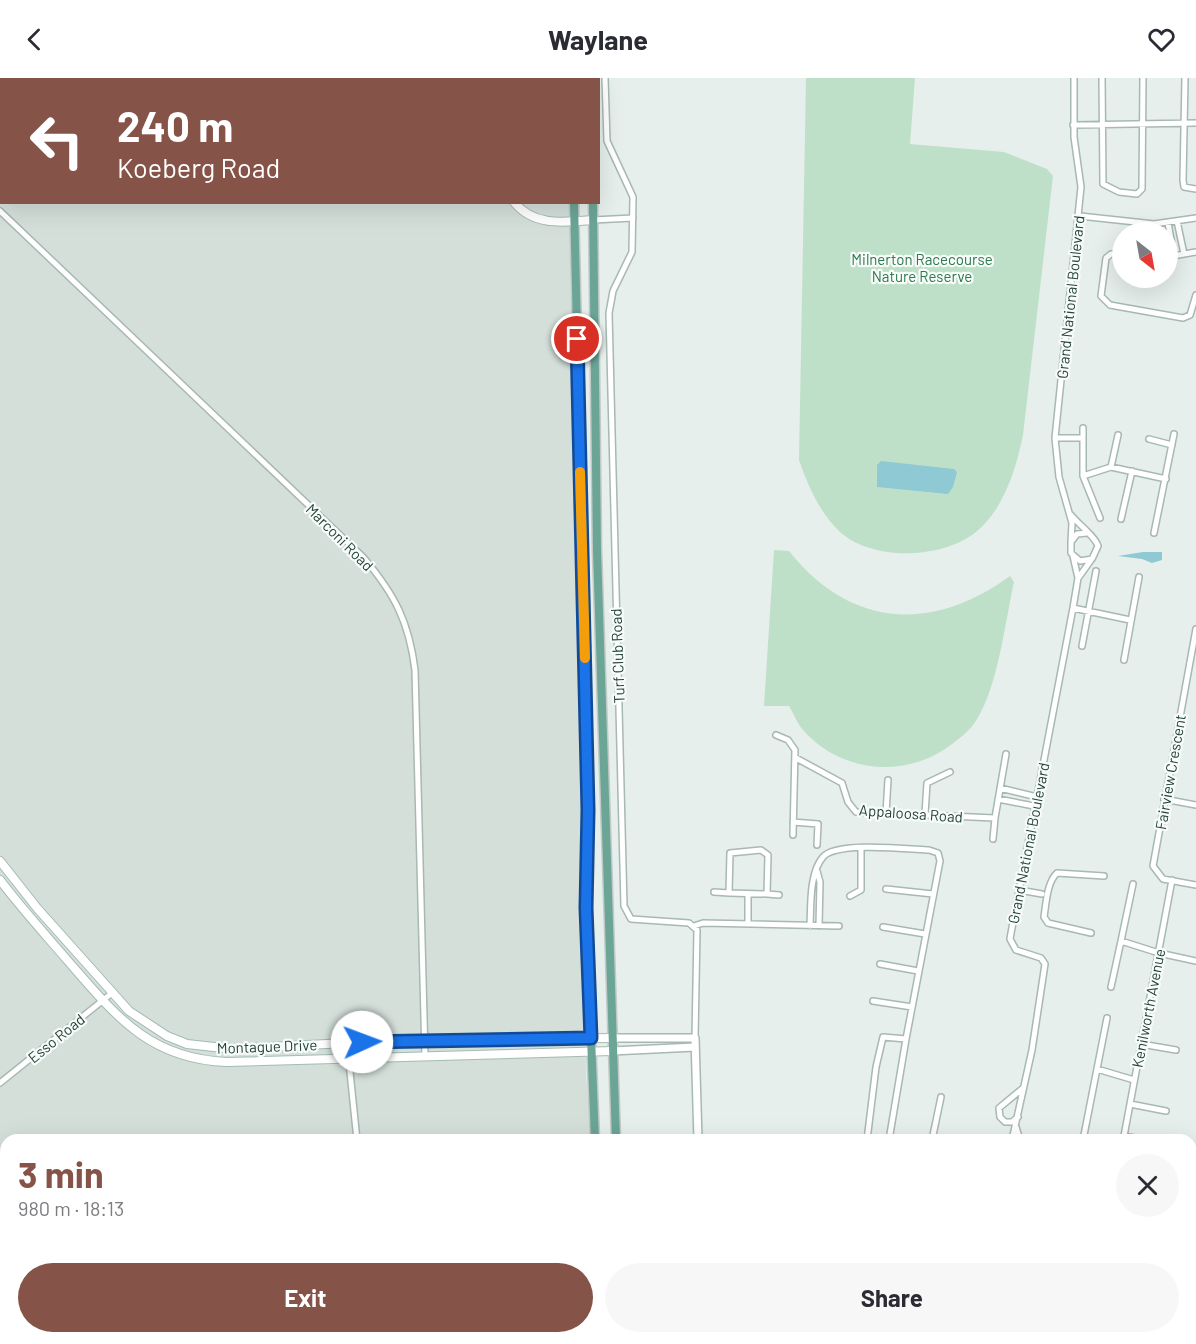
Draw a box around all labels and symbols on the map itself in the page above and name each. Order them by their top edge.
street label: Grand National Boulevard [1052,215,1088,379]
north arrow [1112,222,1178,288]
park label: Milnerton Racecourse Nature Reserve [851,250,993,285]
pin [551,313,602,364]
street label: Marconi Road [303,500,377,574]
street label: Turf Club Road [606,608,628,704]
street label: Fairview Crescent [1151,713,1189,831]
street label: Grand National Boulevard [1004,761,1052,925]
street label: Appaloosa Road [858,800,964,826]
street label: Kenilworth Avenue [1128,947,1168,1069]
street label: Esso Road [24,1010,88,1066]
position arrow [330,1010,394,1074]
street label: Montague Drive [216,1035,318,1057]

